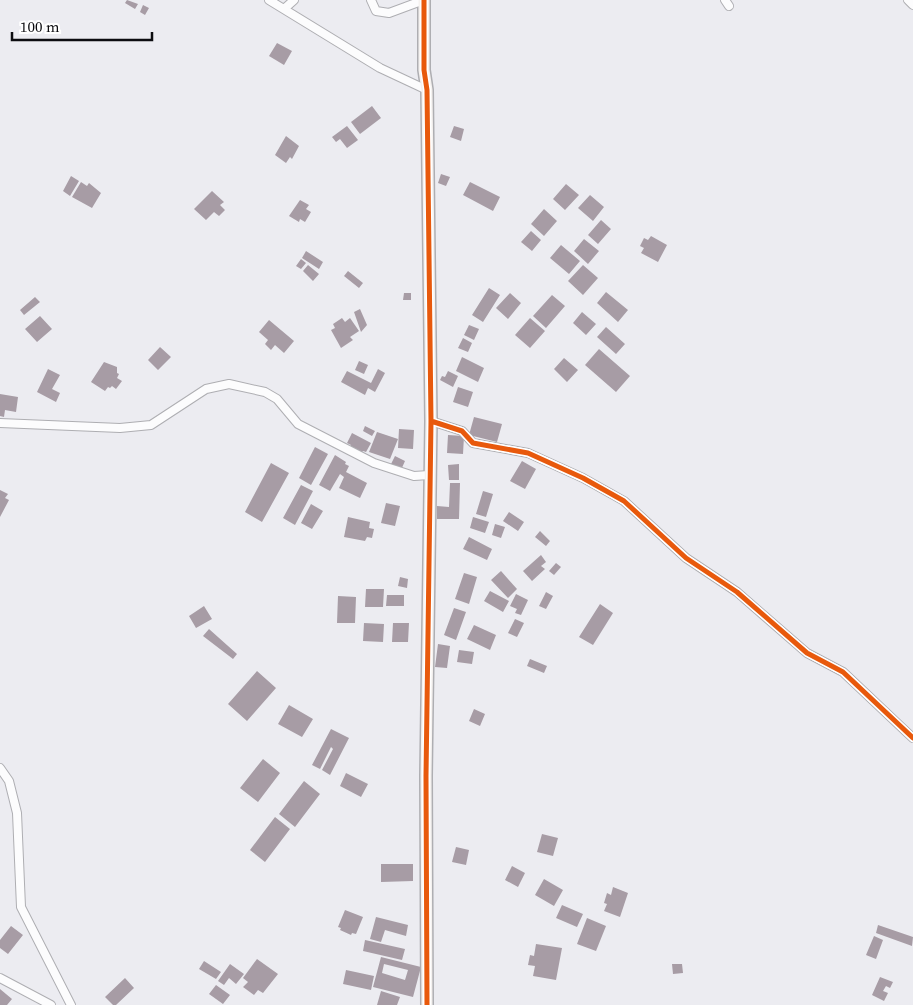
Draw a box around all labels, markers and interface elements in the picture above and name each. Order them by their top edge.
scale bar [12,10,152,42]
text: 100 m [20,16,60,37]

